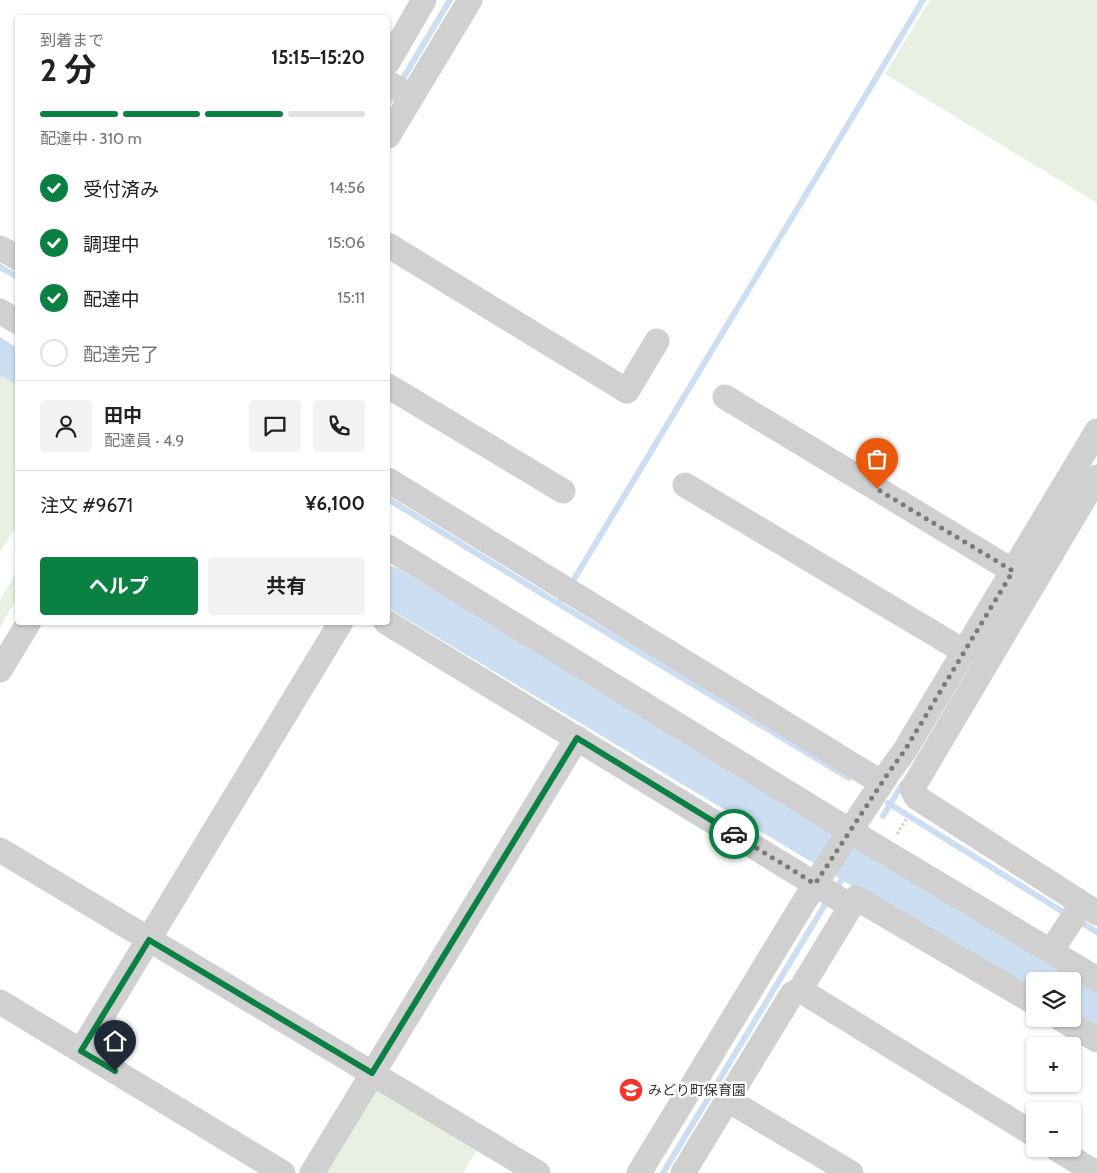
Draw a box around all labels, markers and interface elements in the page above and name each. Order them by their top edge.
text: 到着まで [40,31,104,50]
text: 15:15–15:20 [271,46,365,69]
text: 2 分 [40,50,96,89]
text: 配達中 · 310 m [40,129,142,148]
icon: check [40,174,68,202]
text: 受付済み [83,178,159,201]
text: 14:56 [329,178,365,197]
icon: check [40,229,68,257]
text: 調理中 [83,233,140,256]
text: 15:06 [328,233,365,252]
icon: check [40,284,68,312]
text: 配達中 [83,288,140,311]
text: 15:11 [337,288,365,307]
text: 配達完了 [83,343,159,366]
button: person [40,400,92,452]
button: chat [249,400,301,452]
button: phone [313,400,365,452]
text: 田中 [104,404,142,427]
text: 配達員 · 4.9 [104,431,184,450]
pin [856,438,898,489]
icon: bag [863,445,891,473]
text: ¥6,100 [305,492,365,515]
text: 注文 #9671 [40,494,133,517]
button: ヘルプ [40,557,198,615]
button: 共有 [208,557,365,615]
courier [709,809,759,859]
icon: car [720,820,748,848]
map controls [1026,972,1081,1157]
button: layers [1026,972,1081,1027]
pin [94,1020,136,1071]
icon: home [101,1027,129,1055]
button: + [1026,1037,1081,1092]
school or university icon: みどり町保育園 [618,1077,644,1103]
place label: みどり町保育園 [648,1081,746,1099]
button: − [1026,1102,1081,1157]

